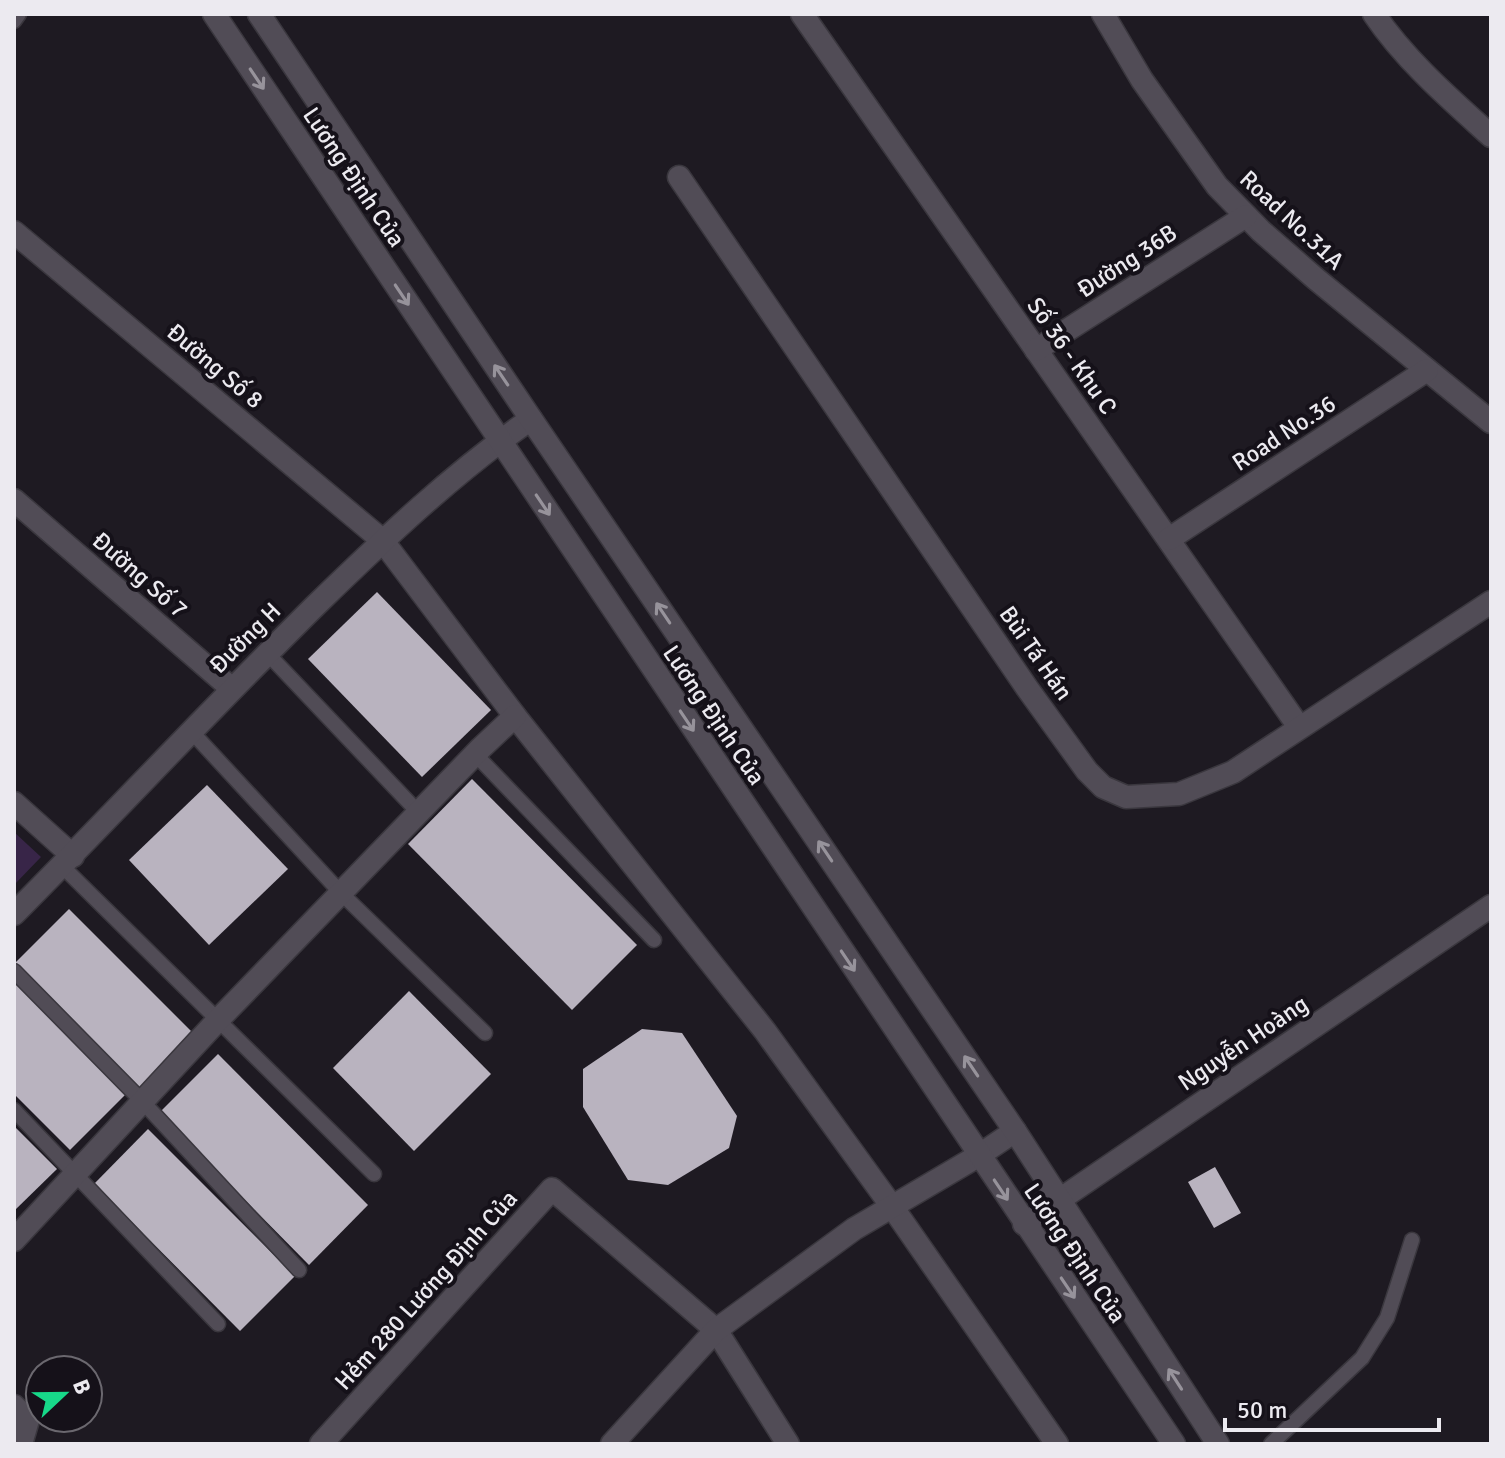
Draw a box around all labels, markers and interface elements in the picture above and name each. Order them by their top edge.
one-way arrow [249,67,266,89]
street label: Lương Định Của [296,101,412,253]
street label: Road No.31A [1233,164,1351,276]
street label: Đường 36B [1071,218,1183,304]
one-way arrow [394,283,410,306]
street label: Số 36 - Khu C [1021,292,1123,420]
street label: Đường Số 8 [161,317,269,415]
one-way arrow [493,364,509,387]
street label: Road No.36 [1227,388,1341,478]
one-way arrow [534,494,551,516]
street label: Đường Số 7 [86,525,194,625]
street label: Đường H [203,596,287,680]
street label: Bùi Tá Hán [993,600,1079,706]
one-way arrow [655,603,671,625]
street label: Lương Định Của [656,639,772,791]
one-way arrow [679,710,695,732]
one-way arrow [817,841,833,863]
one-way arrow [839,949,856,971]
street label: Nguyễn Hoàng [1172,989,1314,1097]
one-way arrow [963,1056,979,1078]
street label: Lương Định Của [1017,1177,1133,1329]
one-way arrow [993,1178,1009,1201]
street label: Hẻm 280 Lương Định Của [328,1184,524,1396]
one-way arrow [1060,1277,1076,1299]
north arrow [24,1354,104,1434]
one-way arrow [1167,1368,1184,1390]
text: B [67,1375,97,1398]
scale bar [1225,1382,1439,1432]
text: 50 m [1237,1395,1287,1425]

